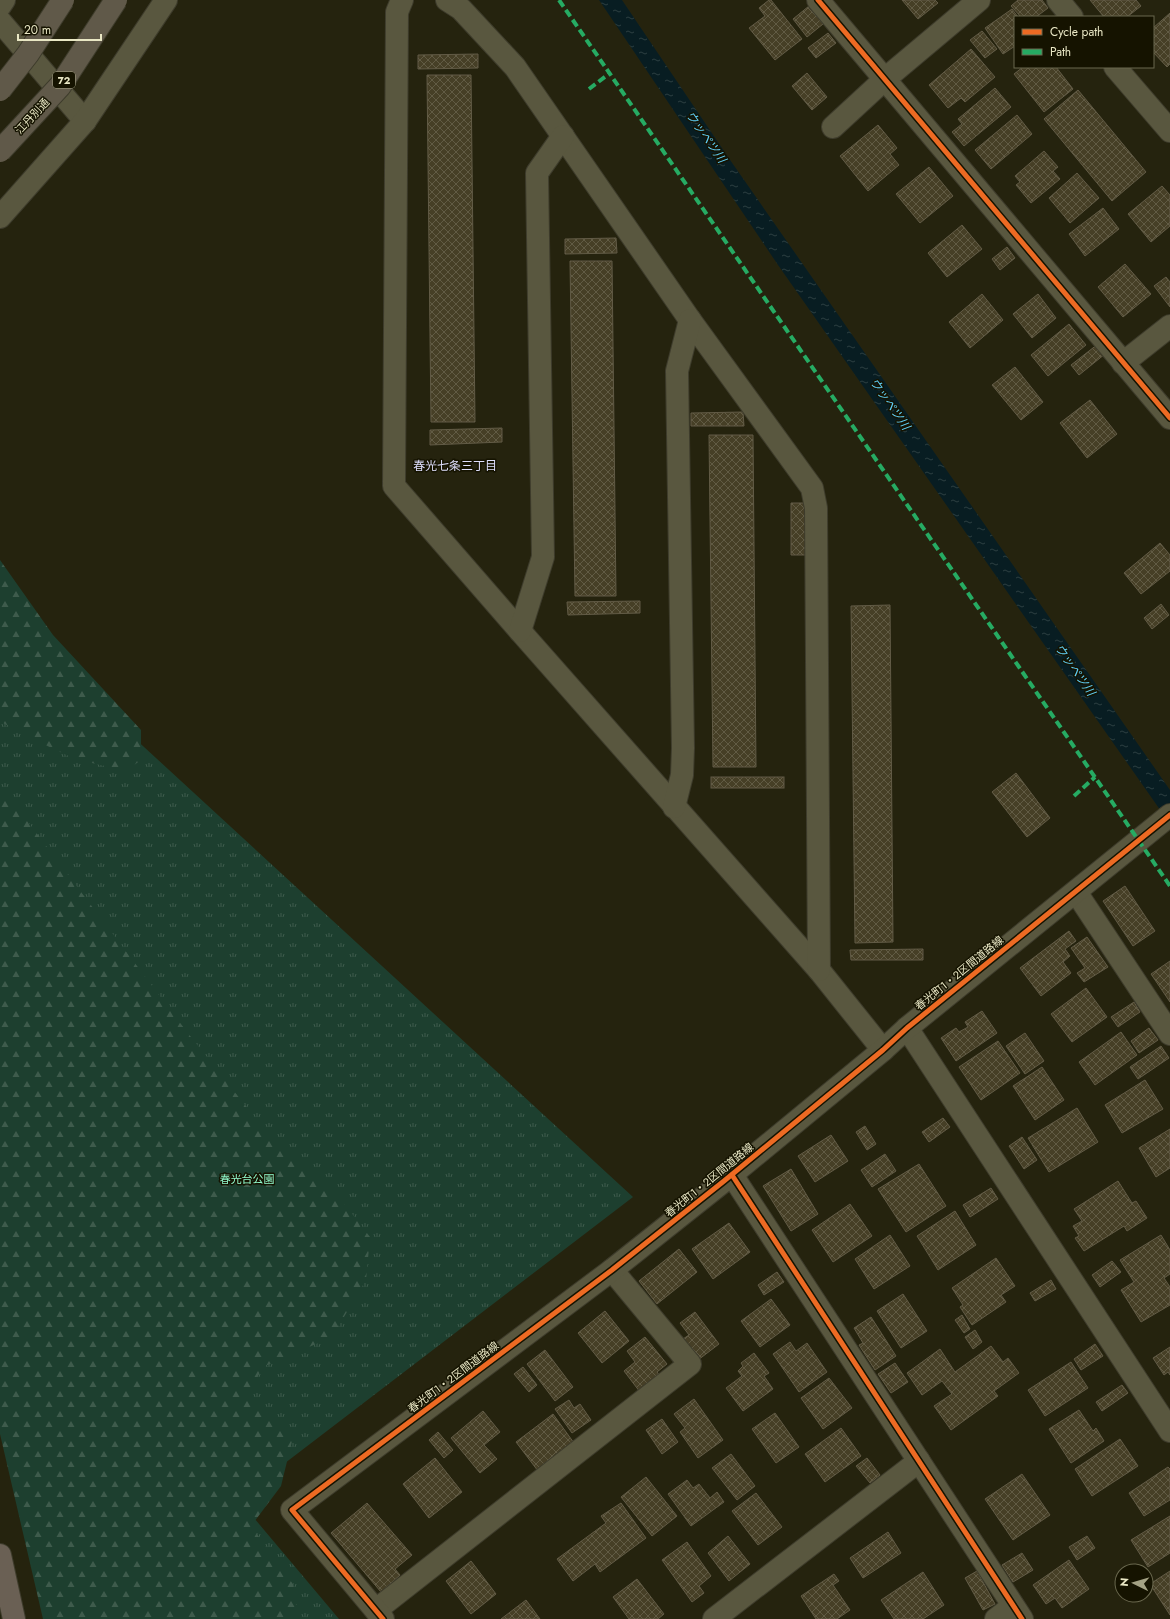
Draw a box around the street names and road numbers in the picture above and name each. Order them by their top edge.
road number: 72 [53,72,75,88]
street label: 江丹別通 [11,94,53,138]
street label: 春光町1・2区間道路線 [911,932,1007,1014]
street label: 春光町1・2区間道路線 [661,1139,757,1221]
street label: 春光町1・2区間道路線 [404,1337,502,1417]

